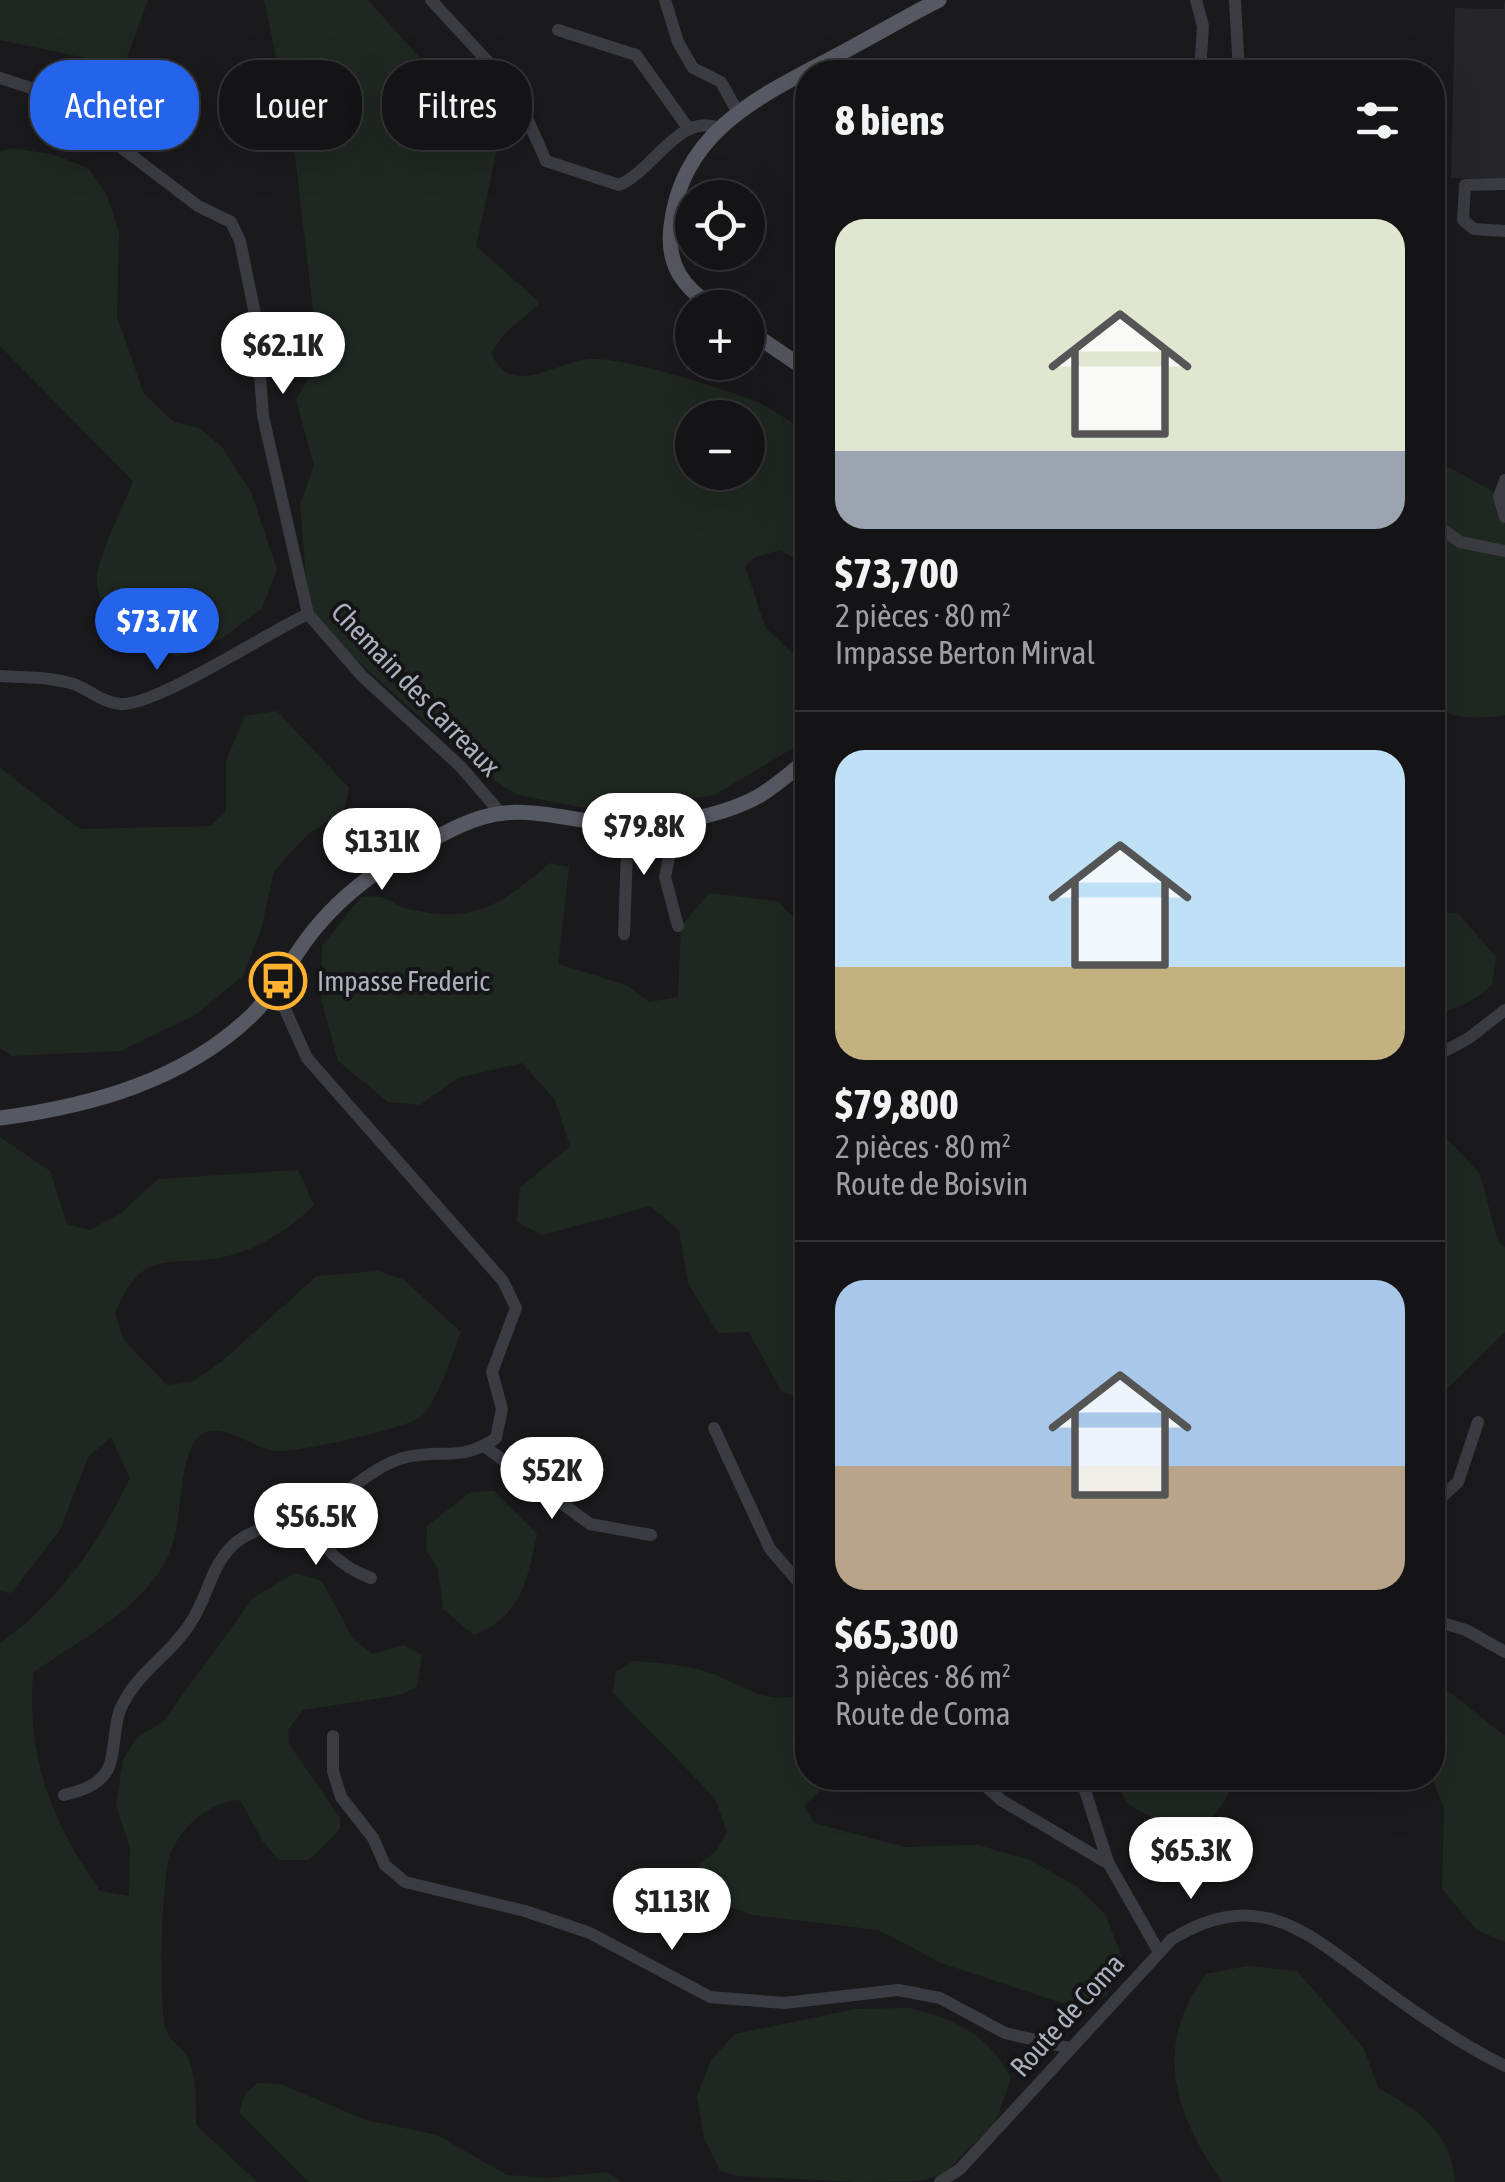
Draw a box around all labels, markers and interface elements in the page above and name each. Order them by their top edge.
chip: Acheter [30,60,199,150]
chip: Louer [219,60,362,150]
chip: Filtres [382,60,532,150]
icon: filters [1350,93,1405,148]
text: 8 biens [835,96,944,144]
map controls [675,180,765,490]
button: locate [675,180,765,270]
icon: home [1030,284,1210,464]
button: + [675,290,765,380]
pin: $62.1K [202,312,364,397]
text: $62.1K [243,326,323,363]
button: − [675,400,765,490]
text: $73,700 [835,549,959,597]
pin: $73.7K [76,588,238,673]
street label: Chemain des Carreaux [325,596,507,782]
text: 2 pièces · 80 m² [835,597,1011,634]
text: $73.7K [117,602,197,639]
text: Impasse Berton Mirval [835,634,1095,671]
pin: $79.8K [563,793,725,878]
text: $79.8K [604,807,684,844]
pin: $131K [312,808,452,893]
icon: home [1030,815,1210,995]
text: $131K [345,822,419,859]
bus stop icon: Impasse Frederic [248,951,308,1011]
place label: Impasse Frederic [317,965,490,997]
text: $79,800 [835,1080,959,1128]
text: 2 pièces · 80 m² [835,1128,1011,1165]
text: Route de Boisvin [835,1165,1028,1202]
icon: home [1030,1345,1210,1525]
pin: $52K [493,1437,611,1522]
text: $52K [522,1451,582,1488]
pin: $56.5K [235,1483,397,1568]
text: $56.5K [276,1497,356,1534]
text: $65,300 [835,1610,959,1658]
text: 3 pièces · 86 m² [835,1658,1011,1695]
text: Route de Coma [835,1695,1011,1732]
pin: $65.3K [1110,1817,1272,1902]
text: $65.3K [1151,1831,1231,1868]
pin: $113K [602,1868,742,1953]
text: $113K [635,1882,709,1919]
street label: Route de Coma [1004,1947,1130,2083]

